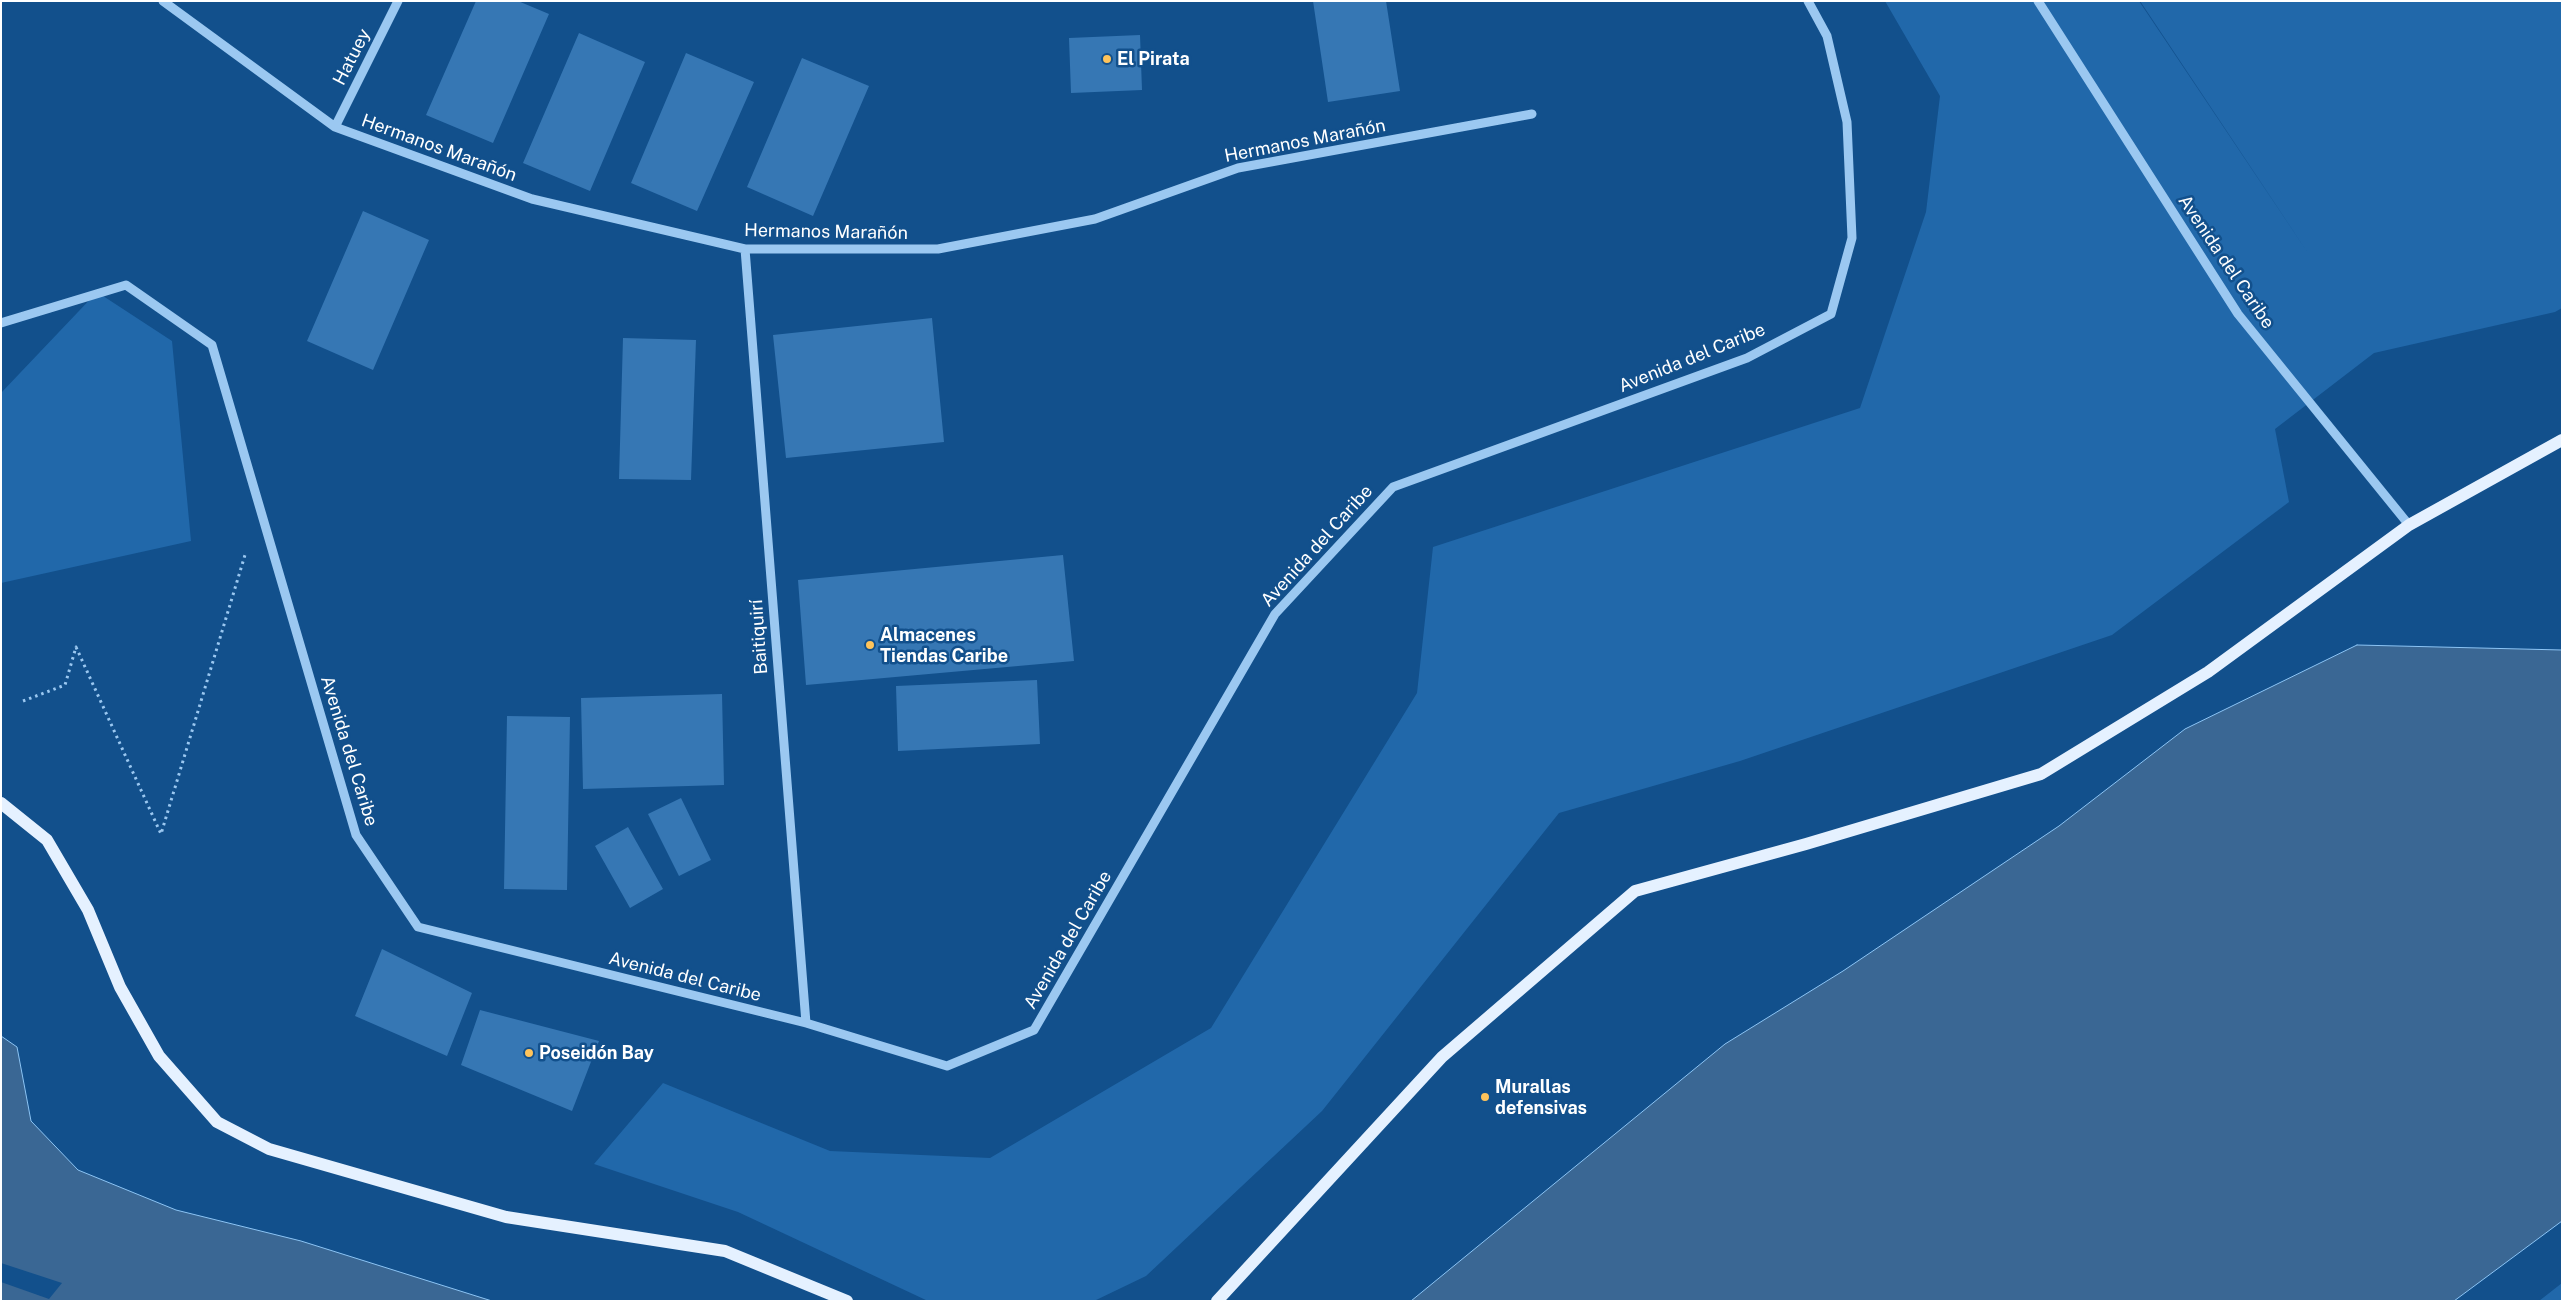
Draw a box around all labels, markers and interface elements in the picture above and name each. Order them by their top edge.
street label: Hatuey [329,25,375,89]
place label: El Pirata [1117,48,1190,70]
marker: El Pirata [1101,53,1113,65]
street label: Hermanos Marañón [358,110,520,186]
street label: Hermanos Marañón [1223,115,1387,167]
street label: Avenida del Caribe [2173,191,2279,333]
street label: Hermanos Marañón [744,220,908,244]
street label: Avenida del Caribe [1616,319,1768,397]
street label: Avenida del Caribe [1257,481,1377,611]
street label: Baitiquirí [746,599,772,675]
place label: Almacenes Tiendas Caribe [880,624,1008,666]
marker: Almacenes Tiendas Caribe [864,639,876,651]
street label: Avenida del Caribe [316,673,382,829]
street label: Avenida del Caribe [1020,867,1116,1013]
street label: Avenida del Caribe [607,948,763,1006]
place label: Poseidón Bay [539,1042,654,1064]
marker: Poseidón Bay [523,1047,535,1059]
place label: Murallas defensivas [1495,1076,1587,1118]
marker: Murallas defensivas [1479,1091,1491,1103]

